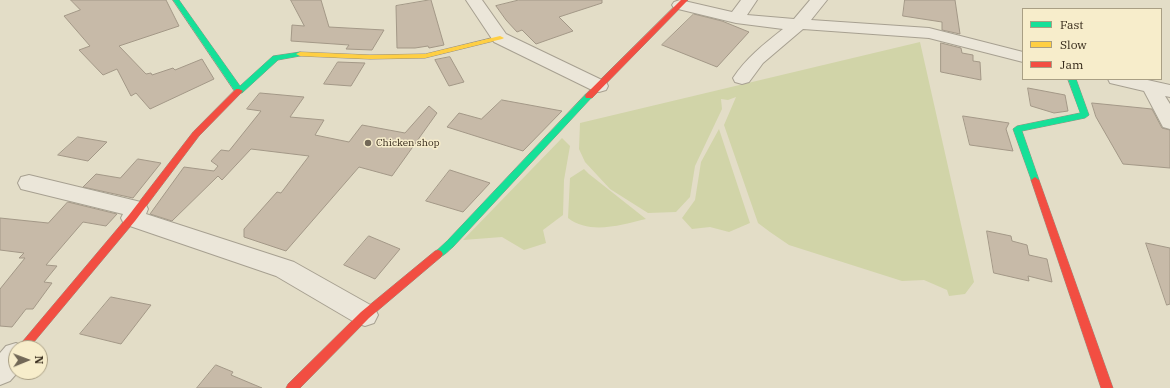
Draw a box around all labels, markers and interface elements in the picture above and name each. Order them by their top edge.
legend [1022,8,1162,80]
text: Fast [1060,17,1084,32]
text: Slow [1060,37,1087,52]
text: Jam [1060,57,1083,72]
place label: Chicken shop [376,137,440,149]
marker: Chicken shop [363,138,373,148]
north arrow [8,340,48,380]
text: N [32,355,46,364]

